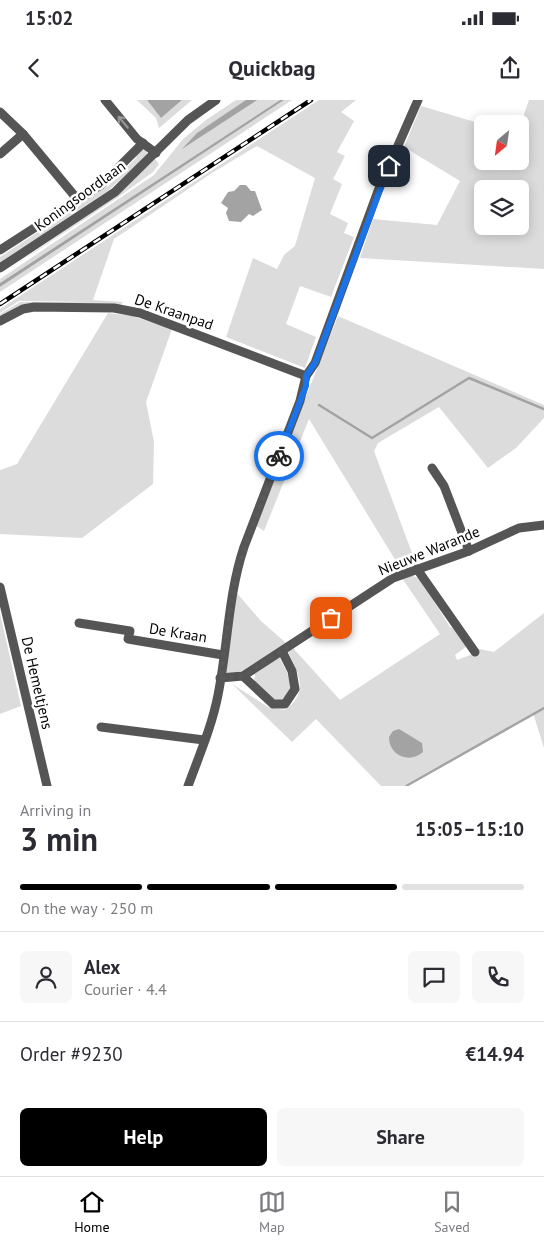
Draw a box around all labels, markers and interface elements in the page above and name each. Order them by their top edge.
text: 15:02 [25,6,73,30]
icon: back [20,54,48,82]
text: Quickbag [228,54,316,82]
icon: share [496,54,524,82]
north arrow [474,115,529,170]
map controls [474,115,529,235]
one-way arrow [118,116,129,129]
pin [368,145,410,187]
icon: home [375,152,403,180]
street label: Koningsoordlaan [30,156,129,235]
button: layers [474,180,529,235]
street label: De Kraanpad [132,289,216,334]
courier [254,431,304,481]
icon: bike [265,442,293,470]
street label: Nieuwe Warande [375,522,482,580]
pin [310,597,352,639]
icon: bag [317,604,345,632]
street label: De Kraan [148,619,208,646]
street label: De Hemeltjens [18,635,57,731]
text: Arriving in [20,800,91,820]
text: 15:05–15:10 [415,817,524,841]
text: 3 min [20,818,98,860]
text: On the way · 250 m [20,898,153,918]
button: person [20,951,72,1003]
button: chat [408,951,460,1003]
button: phone [472,951,524,1003]
text: Alex [84,955,120,979]
text: Courier · 4.4 [84,979,167,999]
text: Order #9230 [20,1042,123,1066]
text: €14.94 [465,1042,524,1066]
button: Help [20,1108,267,1166]
button: Share [277,1108,524,1166]
tab: Home [74,1188,110,1236]
tab: Map [258,1188,286,1236]
tab: Saved [434,1188,470,1236]

